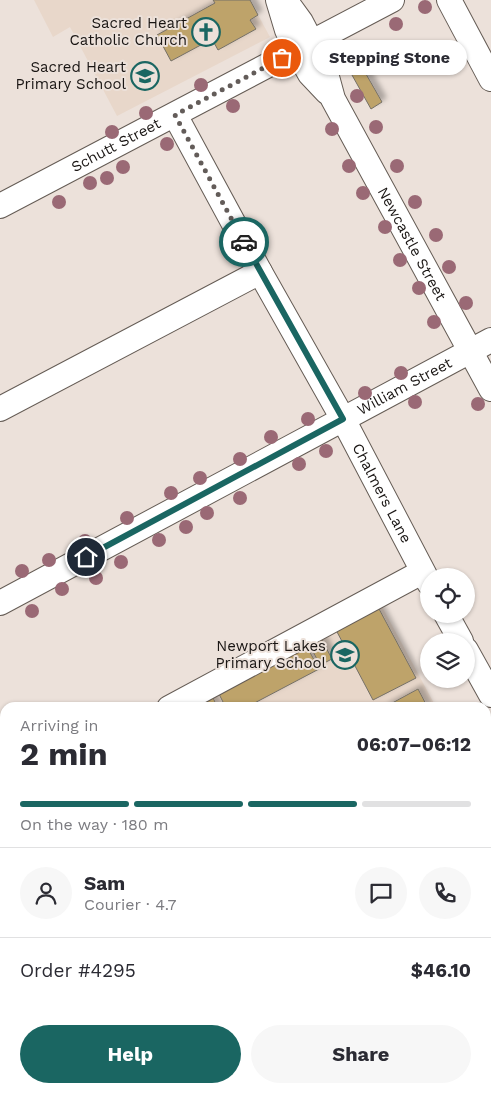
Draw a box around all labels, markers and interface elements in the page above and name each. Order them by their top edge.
place label: Sacred Heart Catholic Church [69,14,188,49]
church icon: Sacred Heart Catholic Church [191,17,221,47]
pin [261,37,303,79]
callout: Stepping Stone [312,40,467,76]
icon: bag [268,44,296,72]
text: Stepping Stone [329,48,450,67]
place label: Sacred Heart Primary School [15,58,127,93]
school or university icon: Sacred Heart Primary School [130,61,160,91]
street label: Schutt Street [68,114,164,176]
street label: Newcastle Street [374,184,450,304]
courier [219,217,269,267]
icon: car [230,228,258,256]
street label: William Street [354,353,456,419]
street label: Chalmers Lane [348,440,415,546]
pin [65,536,107,578]
icon: home [72,543,100,571]
map controls [420,568,475,688]
button: locate [420,568,475,623]
button: layers [420,633,475,688]
place label: Newport Lakes Primary School [215,637,326,672]
school or university icon: Newport Lakes Primary School [330,640,360,670]
text: Arriving in [20,716,98,735]
text: 06:07–06:12 [357,733,471,756]
text: 2 min [20,735,108,773]
text: On the way · 180 m [20,815,168,834]
button: person [20,867,72,919]
button: chat [355,867,407,919]
button: phone [419,867,471,919]
text: Sam [84,872,125,895]
text: Courier · 4.7 [84,895,177,914]
text: Order #4295 [20,959,136,982]
text: $46.10 [411,959,471,982]
button: Help [20,1025,241,1083]
button: Share [251,1025,471,1083]

